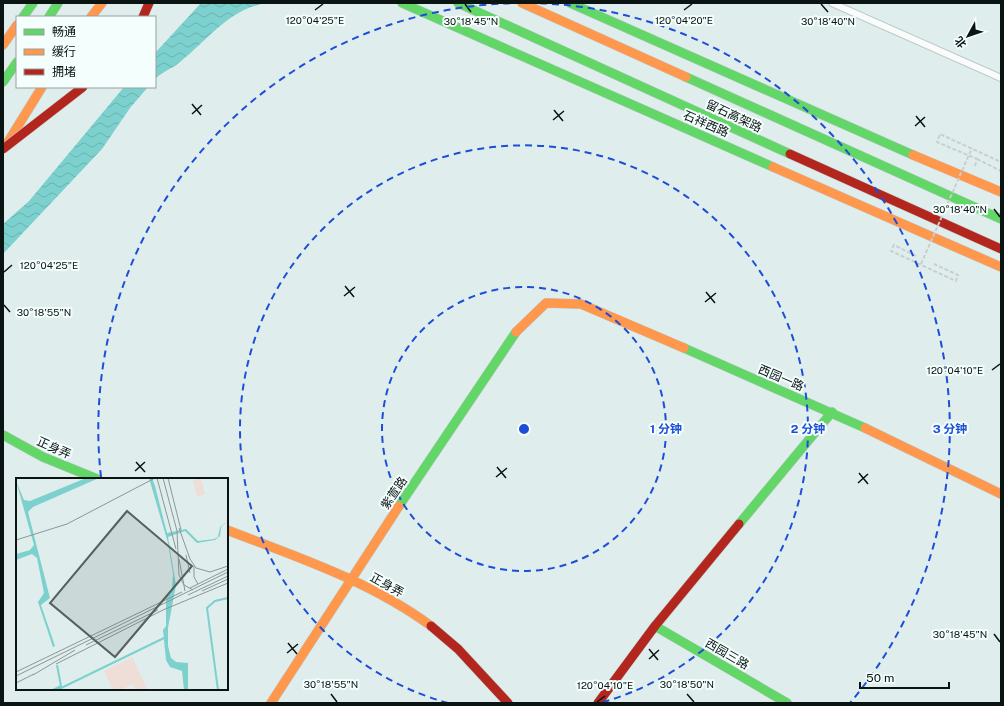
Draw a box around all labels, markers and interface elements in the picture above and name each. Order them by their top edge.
text: 120°04'25"E [286,14,344,26]
text: 120°04'20"E [655,14,713,26]
text: 30°18'45"N [444,15,498,27]
text: 30°18'40"N [801,15,855,27]
legend [16,16,156,88]
north arrow [948,16,988,56]
text: 畅通 [52,25,76,39]
text: 北 [952,34,968,50]
text: 缓行 [52,45,76,59]
text: 拥堵 [52,65,76,79]
street label: 留石高架路 [704,97,764,135]
street label: 石祥西路 [681,108,731,140]
text: 30°18'40"N [933,203,987,215]
text: 120°04'25"E [20,259,78,271]
text: 30°18'55"N [17,306,71,318]
street label: 西园一路 [756,362,806,394]
text: 120°04'10"E [927,364,983,376]
centre of rings [517,422,531,436]
text: 1 分钟 [650,422,682,436]
text: 2 分钟 [791,422,825,436]
text: 3 分钟 [933,422,967,436]
street label: 正身弄 [35,434,73,462]
street label: 紫萱路 [378,474,410,512]
inset map [16,478,228,690]
street label: 正身弄 [368,570,406,600]
text: 30°18'45"N [933,628,987,640]
street label: 西园三路 [703,636,751,672]
scale bar [860,664,949,690]
text: 50 m [866,671,894,685]
text: 30°18'55"N [304,678,358,690]
text: 30°18'50"N [660,678,714,690]
text: 120°04'10"E [577,679,633,691]

